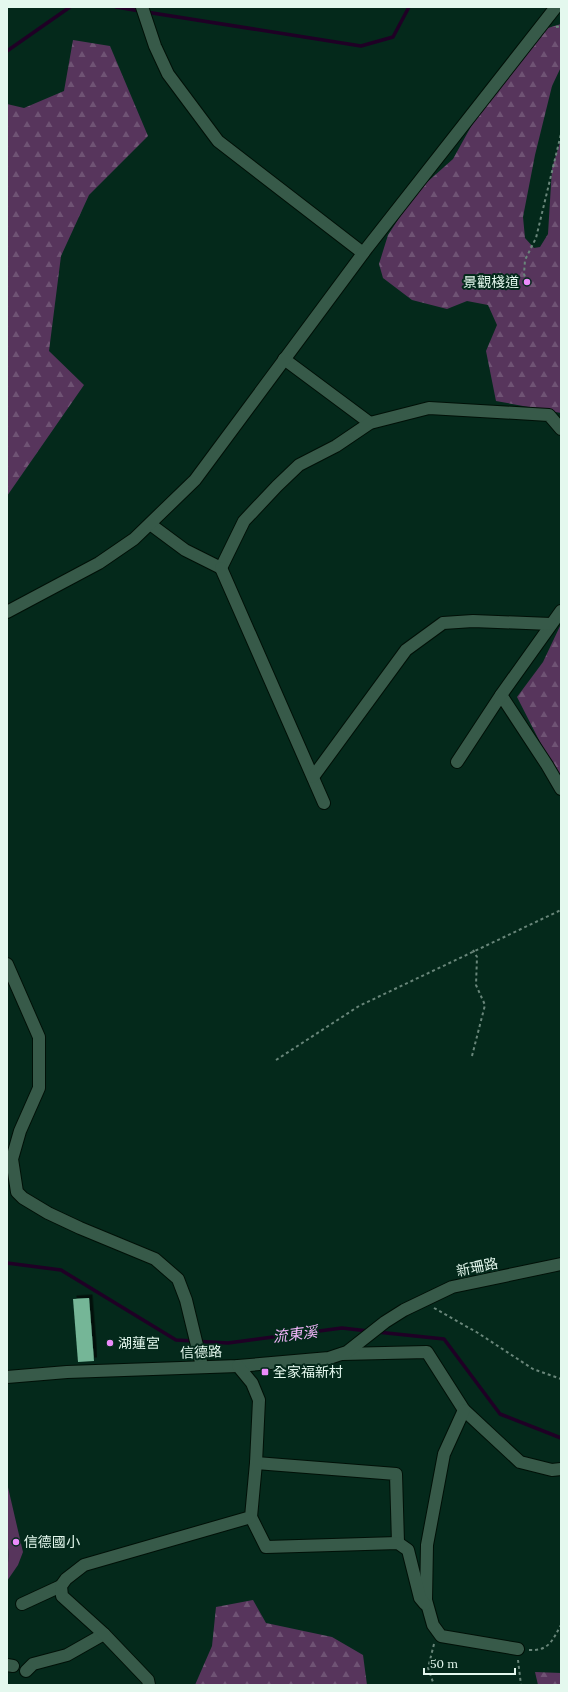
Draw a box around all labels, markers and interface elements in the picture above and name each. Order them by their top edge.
place label: 景觀棧道 [463,273,519,291]
marker: 景觀棧道 [522,277,532,287]
street label: 新珊路 [455,1254,499,1280]
water label: 流東溪 [272,1322,320,1346]
place label: 湖蓮宮 [118,1334,160,1352]
marker: 湖蓮宮 [105,1338,115,1348]
street label: 信德路 [180,1342,222,1362]
place label: 全家福新村 [273,1363,343,1381]
marker: 全家福新村 [260,1367,270,1377]
place label: 信德國小 [24,1533,80,1551]
marker: 信德國小 [11,1537,21,1547]
scale bar [424,1650,515,1676]
text: 50 m [430,1656,458,1671]

